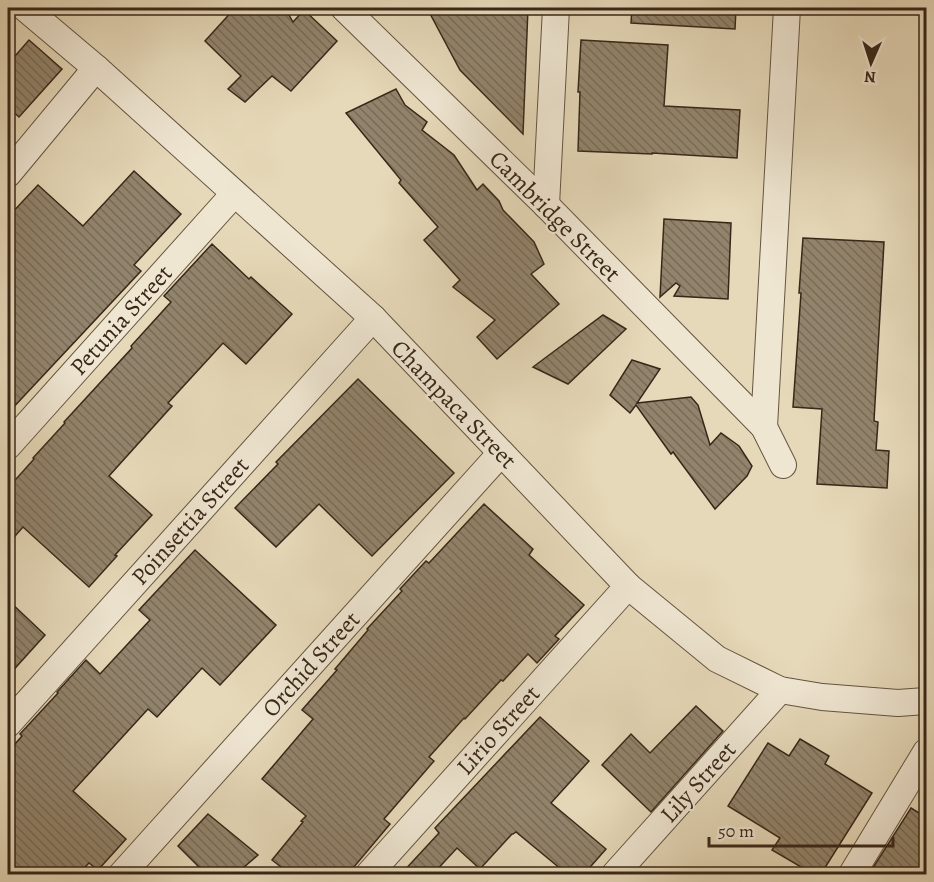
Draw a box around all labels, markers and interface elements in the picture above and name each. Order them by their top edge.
north arrow [841,33,901,93]
text: N [864,66,877,88]
street label: Cambridge Street [482,143,628,289]
street label: Petunia Street [63,258,179,382]
street label: Champaca Street [384,333,524,475]
street label: Poinsettia Street [124,450,256,592]
street label: Orchid Street [255,604,367,724]
street label: Lirio Street [449,678,547,782]
street label: Lily Street [653,734,743,830]
scale bar [709,810,894,848]
text: 50 m [718,819,754,843]

